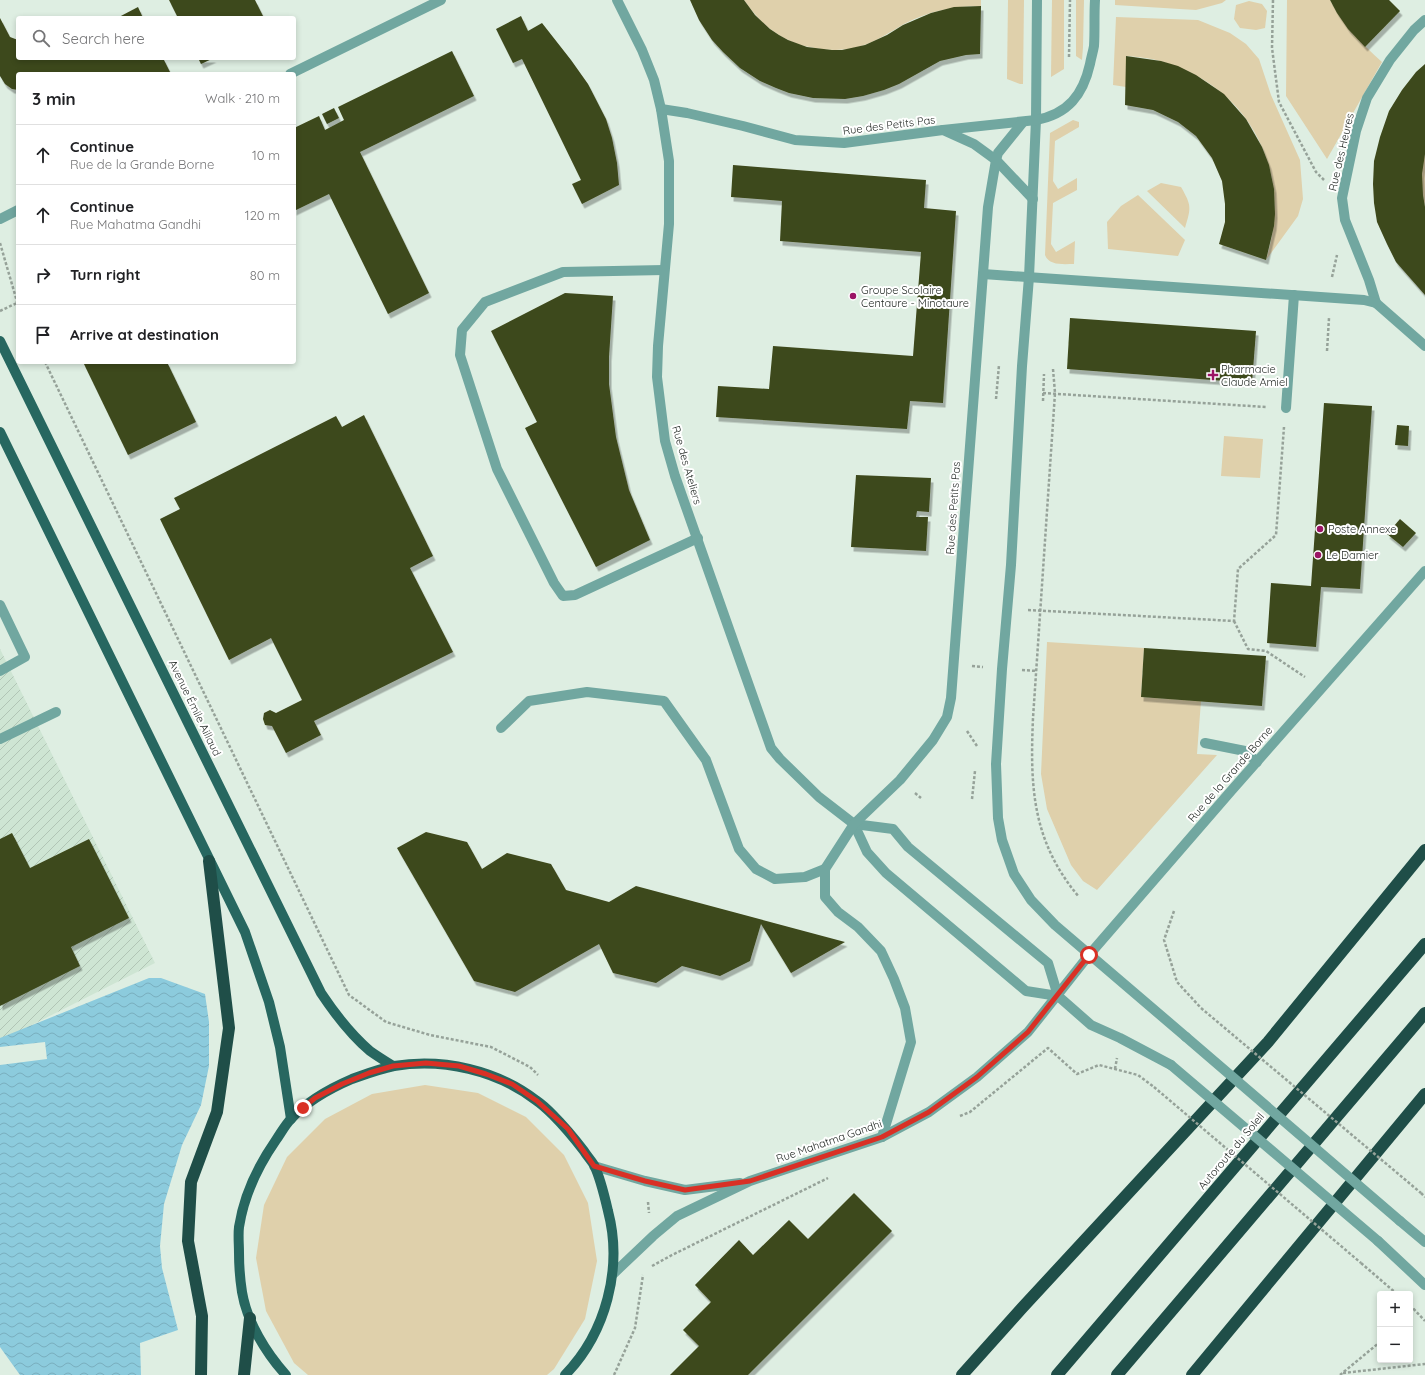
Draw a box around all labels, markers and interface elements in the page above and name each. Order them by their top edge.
search box [16,16,296,60]
icon: search [30,27,52,49]
text: Search here [62,29,145,48]
text: 3 min [32,88,76,109]
text: Walk · 210 m [205,90,280,106]
street label: Rue des Petits Pas [842,112,936,138]
street label: Rue des Heures [1325,112,1357,192]
text: Continue [70,137,134,156]
icon: ahead [32,144,54,166]
text: 10 m [252,147,280,163]
text: Rue de la Grande Borne [70,156,214,172]
text: Continue [70,197,134,216]
icon: ahead [32,204,54,226]
text: 120 m [245,207,280,223]
text: Rue Mahatma Gandhi [70,216,201,232]
icon: right [32,264,54,286]
text: Turn right [70,265,141,284]
text: 80 m [250,267,280,283]
place label: Groupe Scolaire Centaure - Minotaure [861,283,969,310]
marker: Groupe Scolaire Centaure - Minotaure [848,291,858,301]
icon: arrive [32,324,54,346]
text: Arrive at destination [70,325,219,344]
place label: Pharmacie Claude Amiel [1221,362,1288,389]
marker: Pharmacie Claude Amiel [1208,370,1218,380]
street label: Rue des Ateliers [669,424,705,506]
street label: Rue des Petits Pas [943,461,963,555]
place label: Poste Annexe [1328,522,1397,536]
marker: Poste Annexe [1315,524,1325,534]
place label: Le Damier [1326,548,1379,562]
marker: Le Damier [1313,550,1323,560]
street label: Avenue Émile Aillaud [166,658,224,758]
street label: Rue de la Grande Borne [1185,723,1275,825]
route start [1080,946,1098,964]
route end [294,1099,312,1117]
street label: Autoroute du Soleil [1195,1110,1267,1192]
street label: Rue Mahatma Gandhi [774,1116,884,1166]
map controls [1377,1291,1413,1363]
button: + [1377,1291,1413,1327]
button: − [1377,1327,1413,1363]

